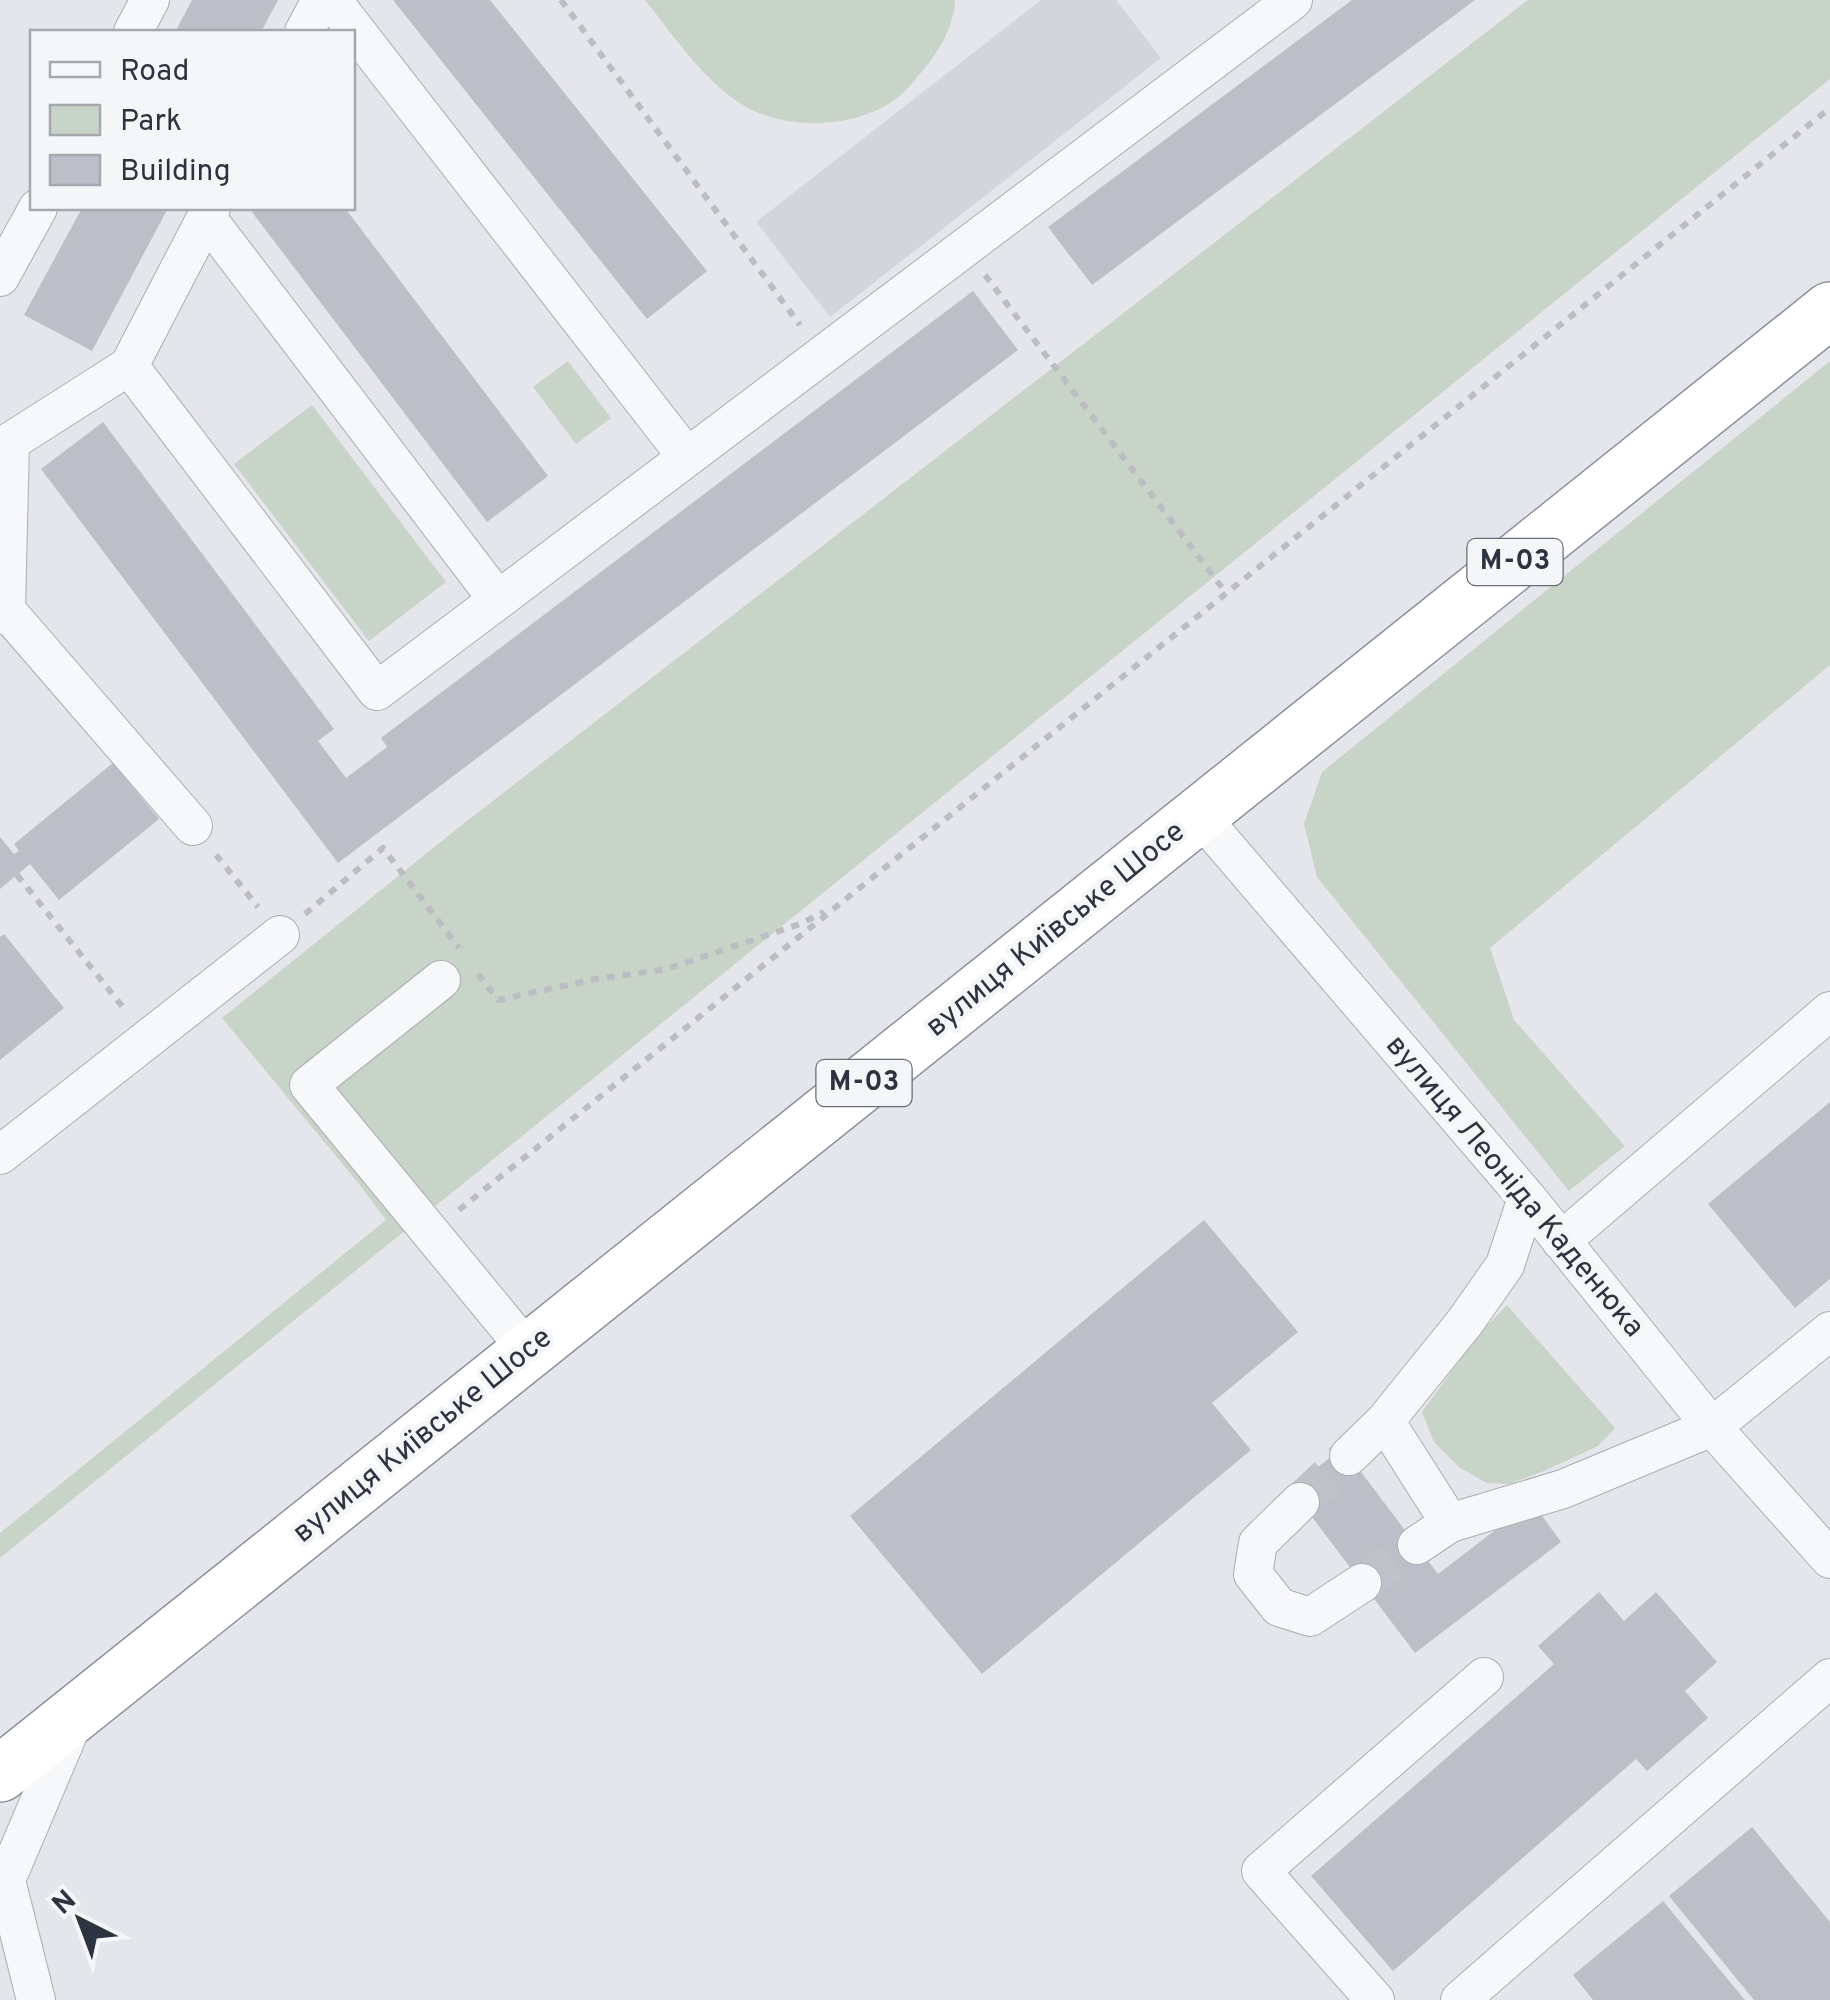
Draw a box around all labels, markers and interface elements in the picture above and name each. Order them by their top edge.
legend [30,30,355,210]
text: Road [120,54,189,91]
text: Park [120,104,182,141]
text: Building [120,154,231,191]
road number: М-03 [1468,539,1562,585]
street label: вулиця Київське Шосе [919,814,1193,1046]
street label: вулиця Леоніда Каденюка [1377,1028,1651,1346]
road number: М-03 [816,1060,912,1106]
street label: вулиця Київське Шосе [286,1320,560,1552]
north arrow [30,1870,130,1970]
text: N [46,1884,85,1924]

